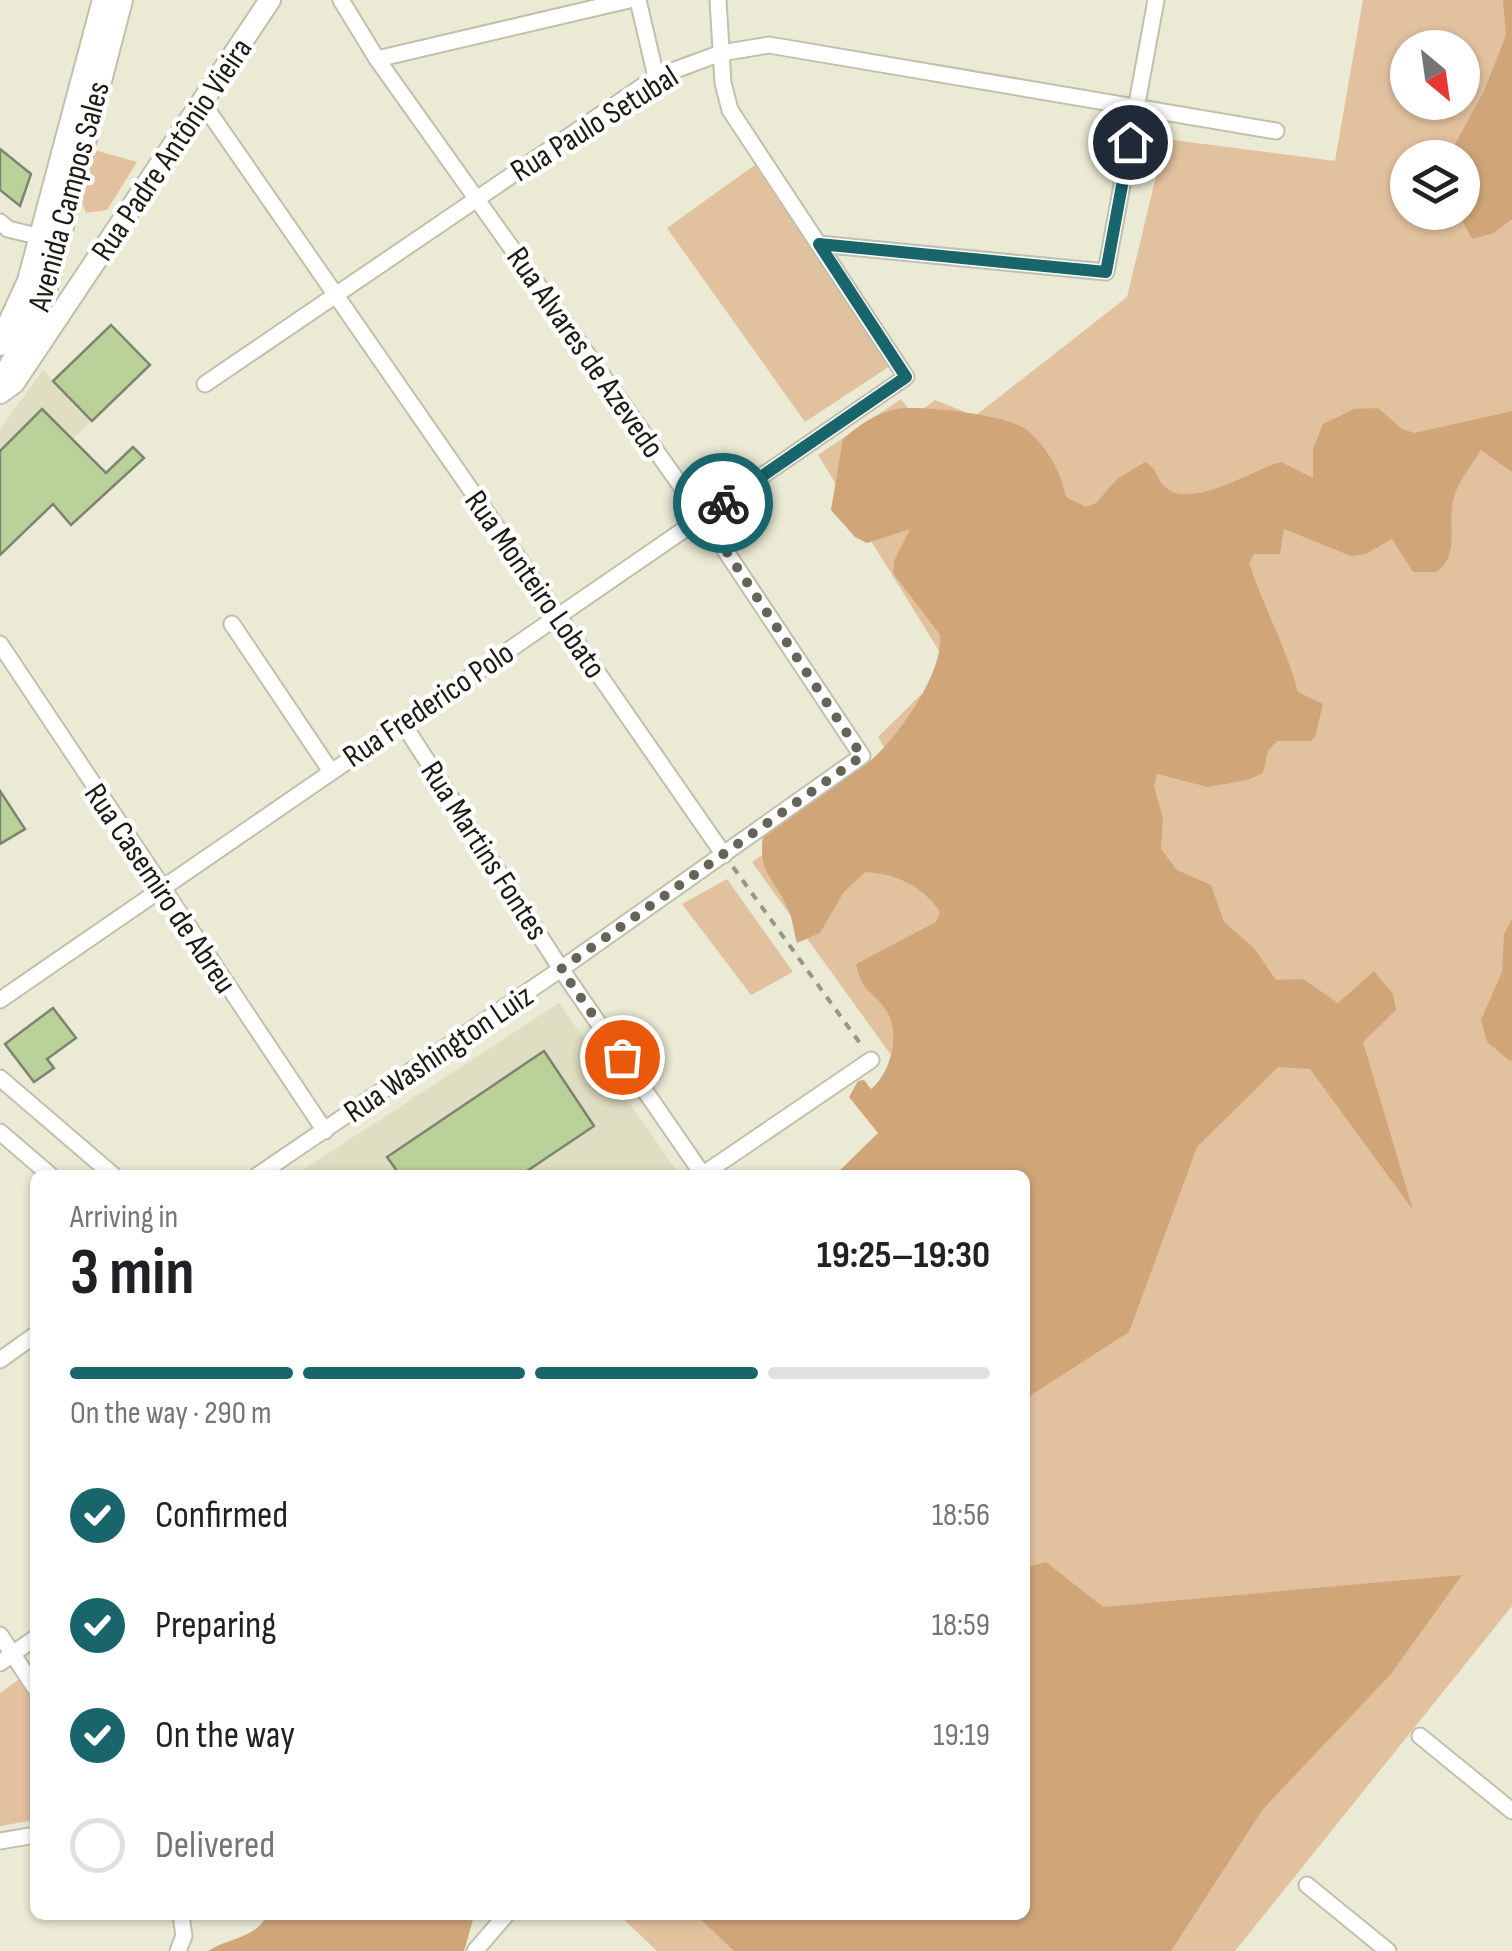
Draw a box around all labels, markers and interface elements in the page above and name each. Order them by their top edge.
north arrow [1390,30,1480,120]
map controls [1390,30,1480,230]
street label: Rua Padre Antônio Vieira [83,31,261,269]
street label: Rua Paulo Setubal [504,57,686,191]
street label: Avenida Campos Sales [20,77,119,316]
pin [1088,100,1173,185]
icon: home [1103,115,1158,170]
button: layers [1390,140,1480,230]
street label: Rua Alvares de Azevedo [498,240,672,466]
courier [673,453,773,553]
icon: bike [696,476,751,531]
street label: Rua Monteiro Lobato [456,483,614,686]
street label: Rua Frederico Polo [336,634,522,777]
street label: Rua Martins Fontes [412,754,556,947]
street label: Rua Casemiro de Abreu [75,777,244,1001]
street label: Rua Washington Luiz [337,977,541,1132]
pin [580,1015,665,1100]
icon: bag [595,1030,650,1085]
text: Arriving in [70,1198,178,1237]
text: 19:25–19:30 [817,1233,990,1278]
text: 3 min [70,1235,194,1313]
text: On the way · 290 m [70,1394,272,1433]
icon: check [70,1488,125,1543]
text: Confirmed [155,1493,288,1538]
text: 18:56 [932,1496,990,1535]
icon: check [70,1598,125,1653]
text: Preparing [155,1603,276,1648]
text: 18:59 [932,1606,990,1645]
icon: check [70,1708,125,1763]
text: On the way [155,1713,295,1758]
text: 19:19 [933,1716,990,1755]
text: Delivered [155,1823,275,1868]

